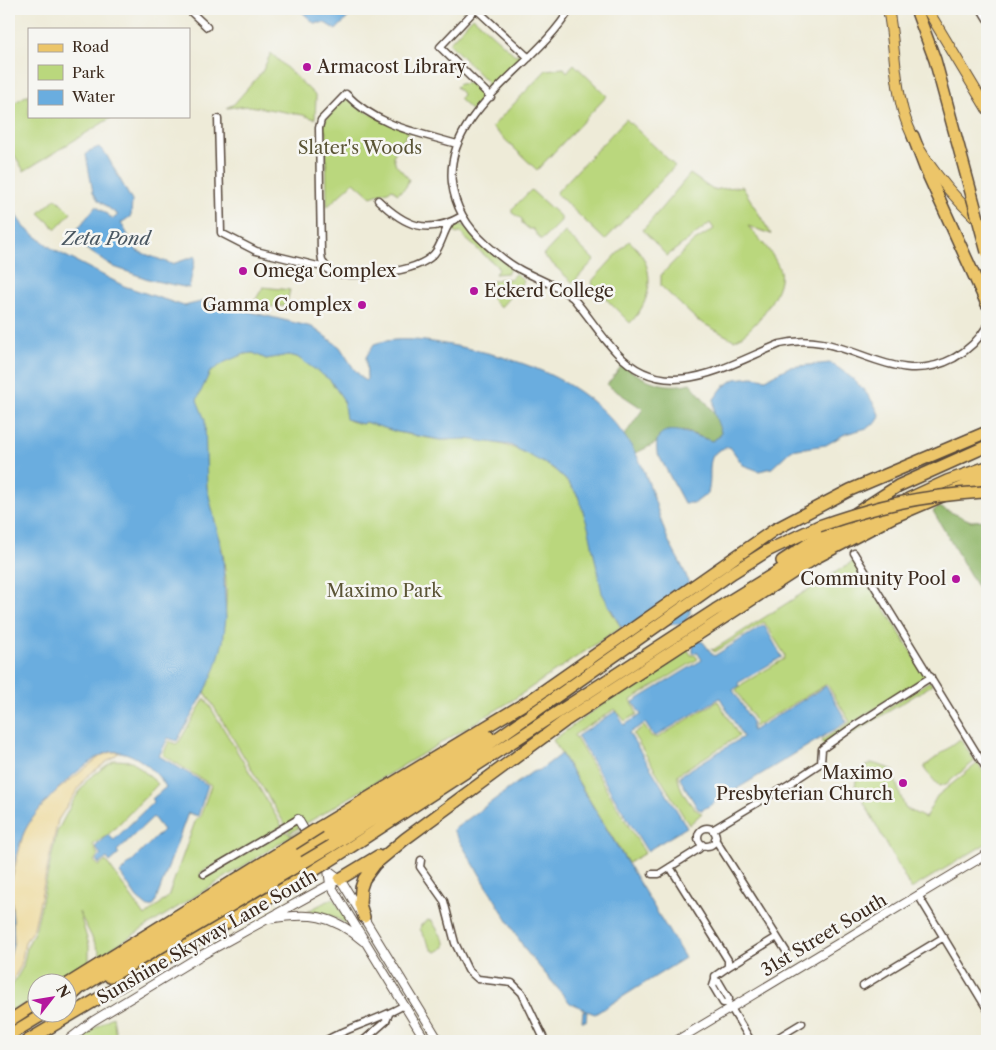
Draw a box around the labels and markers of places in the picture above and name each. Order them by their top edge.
place label: Armacost Library [316,56,467,78]
marker: Armacost Library [301,61,313,73]
place label: Omega Complex [253,260,397,282]
marker: Omega Complex [237,265,249,277]
place label: Eckerd College [484,280,614,302]
marker: Eckerd College [468,285,480,297]
place label: Gamma Complex [202,294,353,316]
marker: Gamma Complex [356,299,368,311]
place label: Community Pool [800,568,946,590]
marker: Community Pool [950,573,962,585]
place label: Maximo Presbyterian Church [716,762,893,805]
marker: Maximo Presbyterian Church [897,777,909,789]

